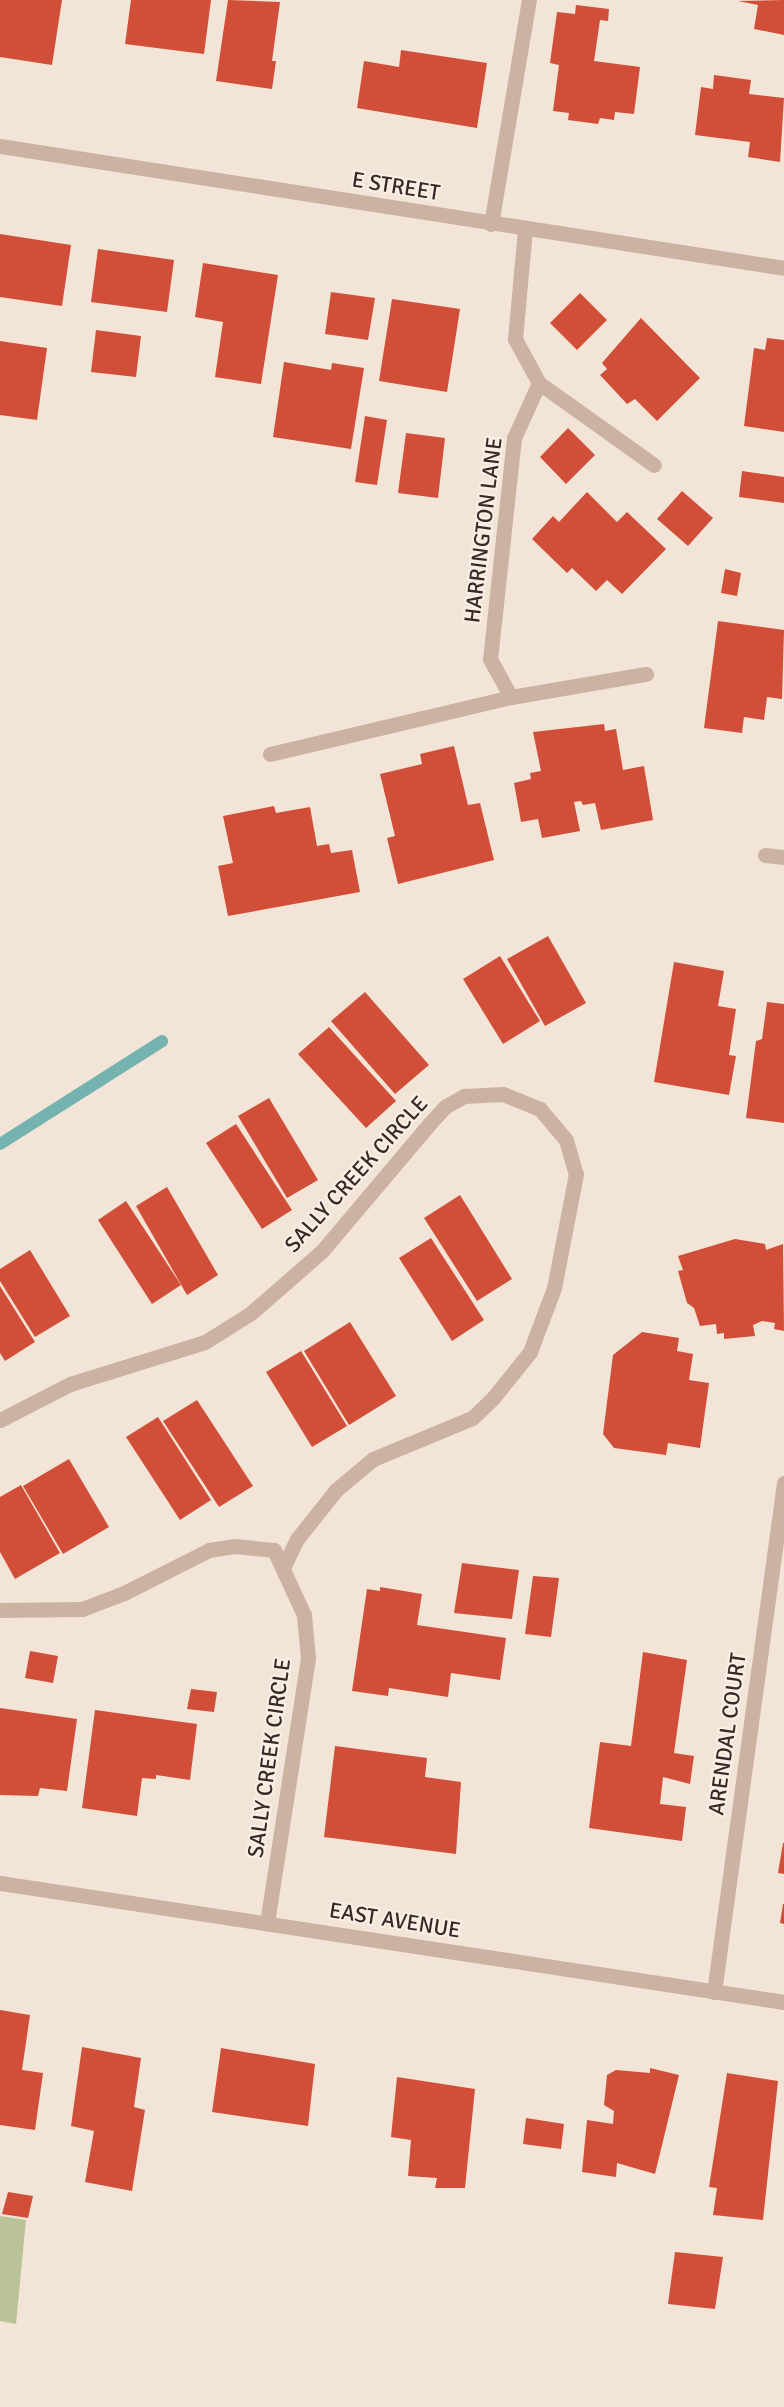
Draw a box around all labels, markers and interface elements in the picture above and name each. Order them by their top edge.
street label: E STREET [350,166,442,206]
street label: HARRINGTON LANE [459,436,507,624]
street label: SALLY CREEK CIRCLE [279,1090,433,1258]
street label: ARENDAL COURT [703,1651,751,1817]
street label: SALLY CREEK CIRCLE [242,1657,296,1859]
street label: EAST AVENUE [327,1897,463,1943]

